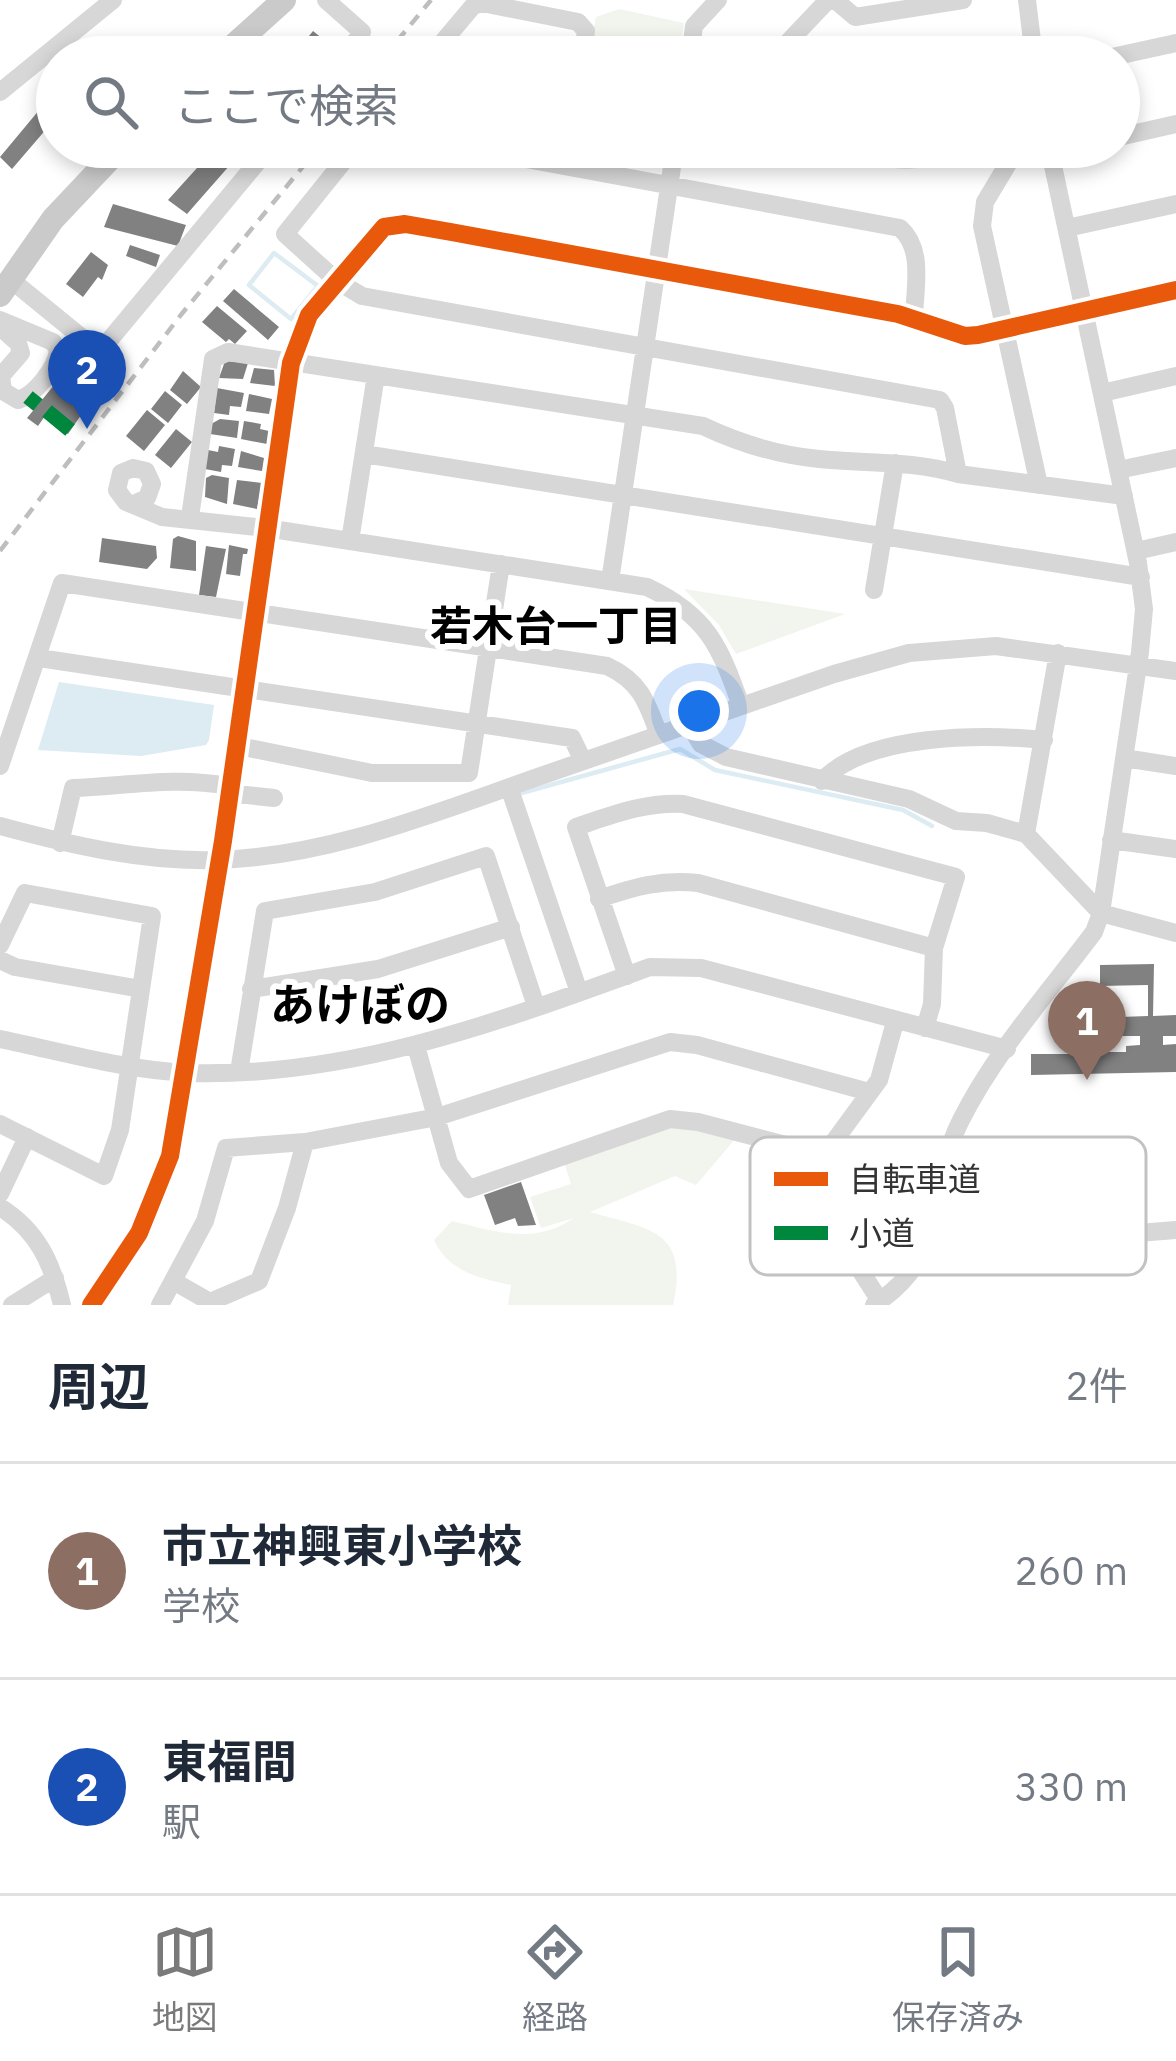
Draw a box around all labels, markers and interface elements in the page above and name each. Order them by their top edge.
search box [36,36,1140,168]
icon: search [78,69,144,135]
text: ここで検索 [174,76,399,134]
pin: 2 [48,330,126,429]
district label: 若木台一丁目 [430,598,682,653]
your location [669,681,729,741]
district label: あけぼの [270,975,450,1033]
pin: 1 [1048,981,1126,1080]
legend [750,1137,1146,1275]
text: 自転車道 [849,1157,981,1200]
text: 小道 [849,1211,915,1254]
text: 周辺 [48,1353,150,1419]
text: 2件 [1066,1360,1128,1411]
text: 市立神興東小学校 [162,1516,522,1574]
text: 1 [75,1545,99,1596]
text: 260 m [1015,1545,1128,1596]
text: 学校 [162,1580,240,1631]
text: 東福間 [162,1732,297,1790]
text: 2 [75,1761,99,1812]
text: 330 m [1015,1761,1128,1812]
text: 駅 [162,1796,201,1847]
tab: 地図 [152,1919,218,2039]
tab: 経路 [522,1919,588,2039]
tab: 保存済み [892,1919,1024,2039]

